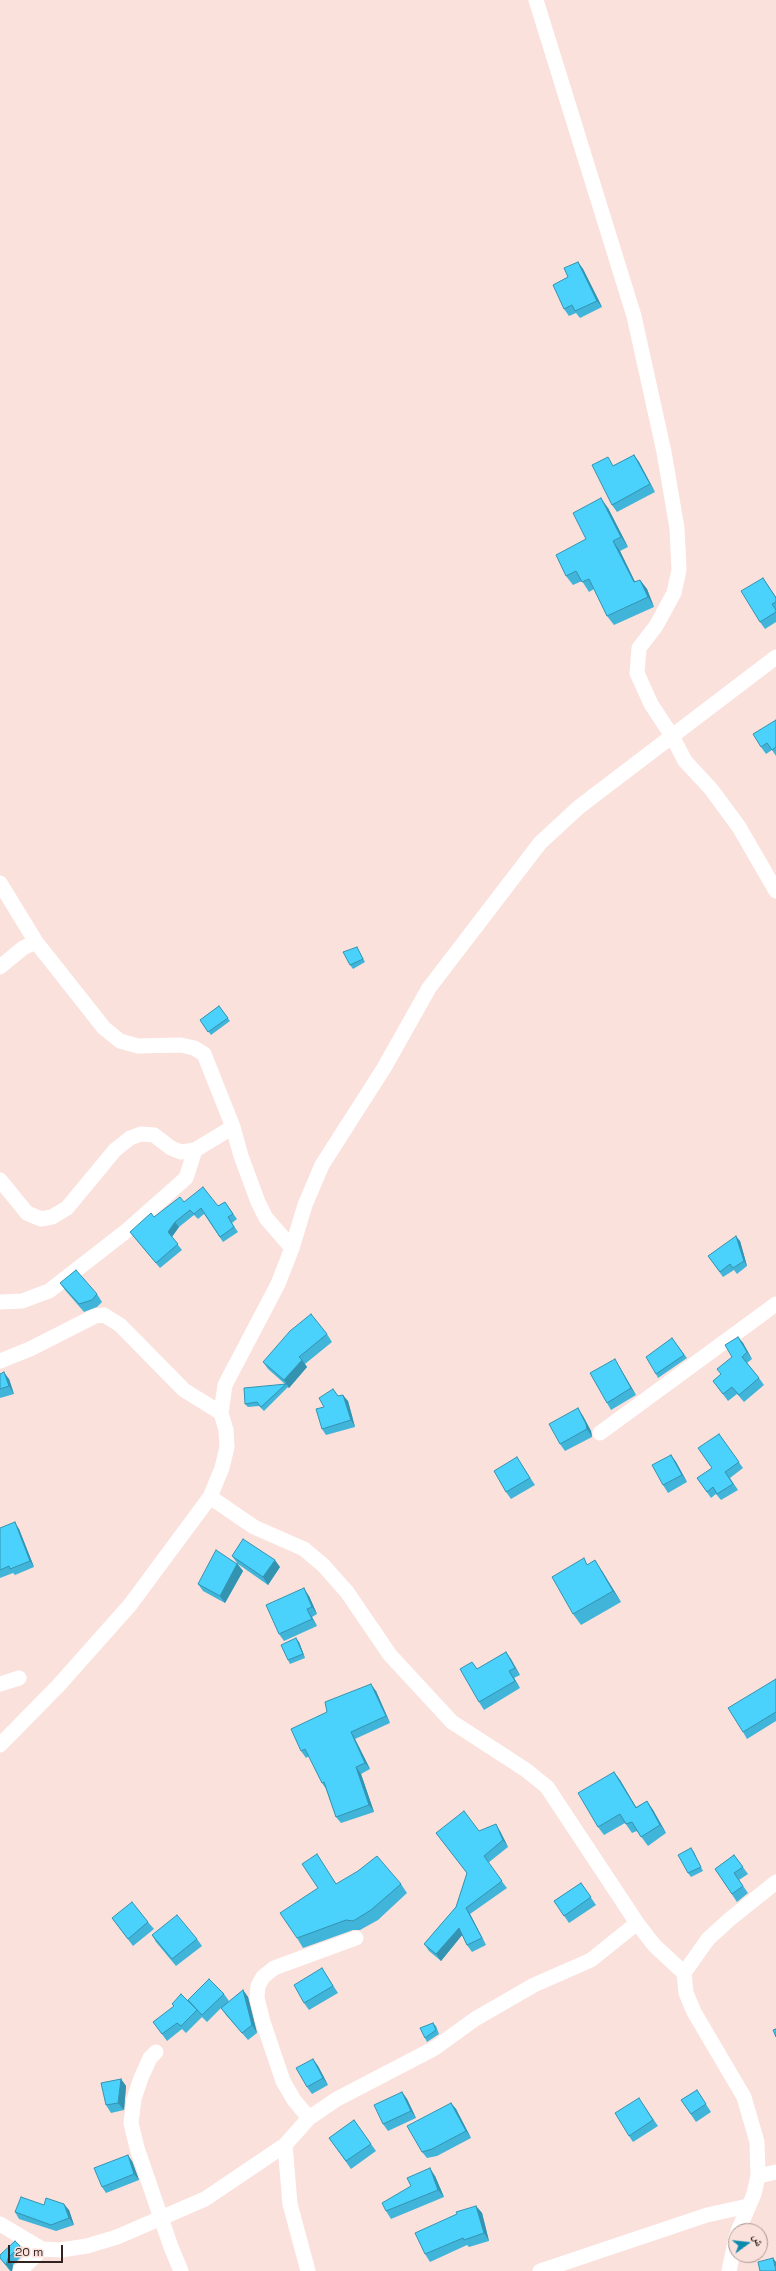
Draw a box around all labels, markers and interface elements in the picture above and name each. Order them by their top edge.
north arrow [728,2223,768,2263]
text: ش [750,2233,767,2248]
scale bar [10,2237,65,2263]
text: 20 m [15,2244,43,2260]

